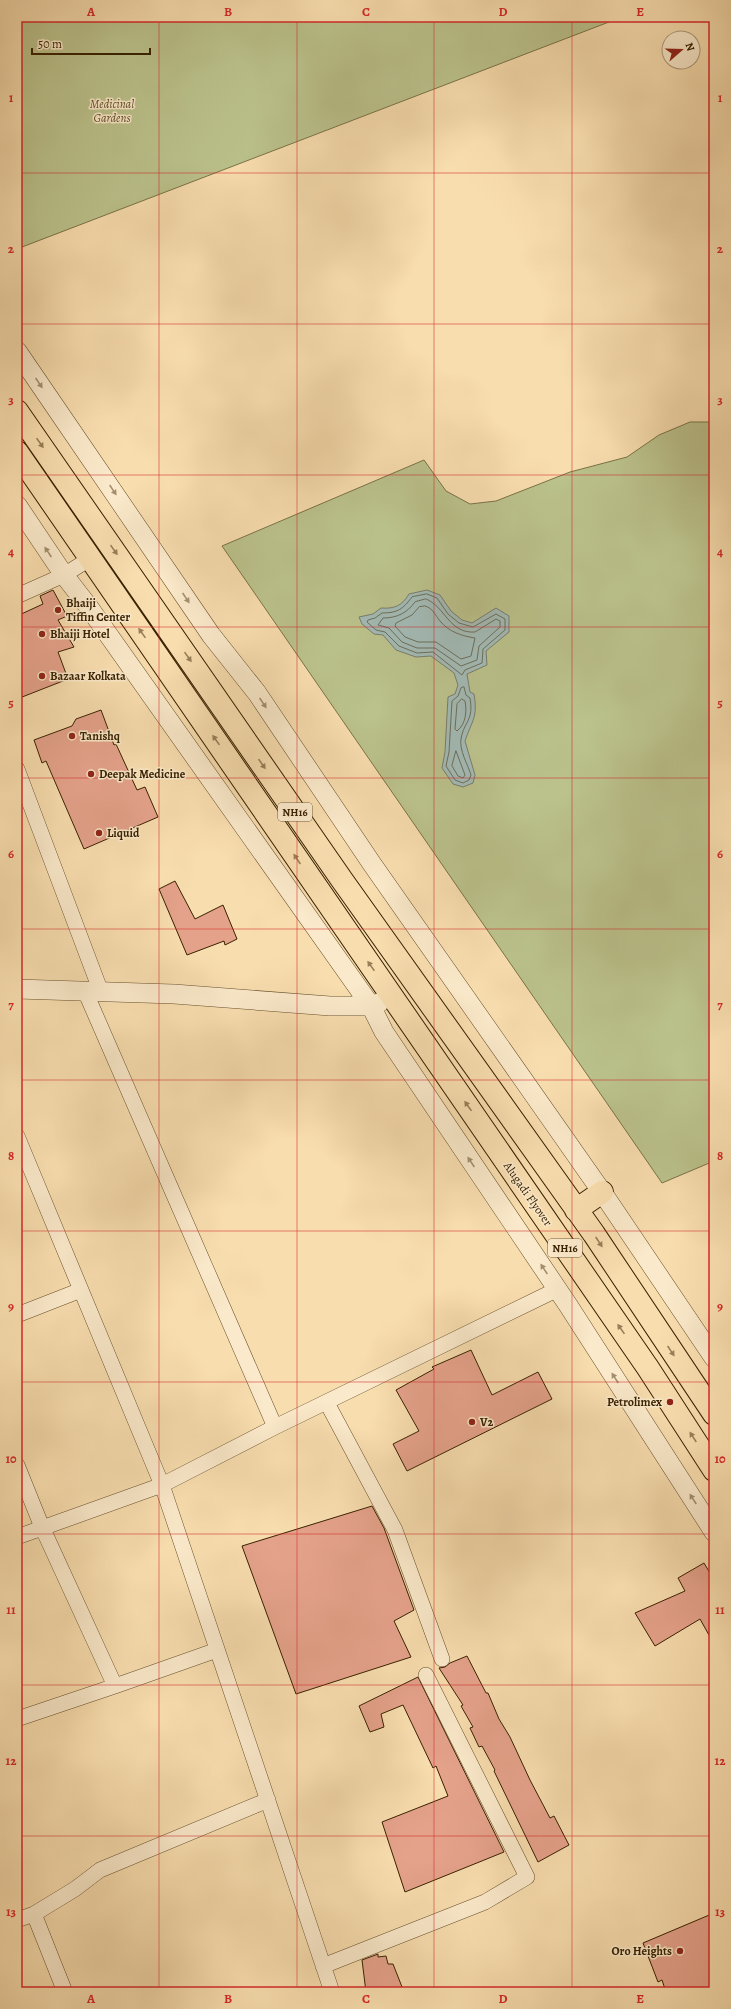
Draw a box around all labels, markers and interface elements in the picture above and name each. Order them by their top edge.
text: A [86,3,96,20]
text: B [224,3,232,20]
text: C [362,3,370,20]
text: D [498,3,508,20]
text: E [636,3,644,20]
scale bar [32,30,150,56]
north arrow [661,30,701,70]
text: 50 m [38,36,62,52]
text: N [682,40,698,53]
text: 1 [9,89,14,106]
text: 1 [718,89,723,106]
park label: Medicinal Gardens [90,96,134,126]
text: 2 [8,240,15,257]
text: 2 [717,240,724,257]
one-way arrow [35,378,43,388]
text: 3 [8,391,14,408]
text: 3 [717,391,723,408]
one-way arrow [35,438,44,449]
one-way arrow [109,485,117,496]
text: 4 [8,543,14,560]
text: 4 [717,543,723,560]
one-way arrow [110,545,118,555]
one-way arrow [45,546,52,557]
one-way arrow [182,592,190,603]
place label: Bhaiji Tiffin Center [66,595,130,625]
marker: Bhaiji Tiffin Center [53,605,63,615]
place label: Bhaiji Hotel [50,626,111,642]
one-way arrow [138,628,146,639]
marker: Bhaiji Hotel [37,629,47,639]
one-way arrow [184,652,192,662]
place label: Bazaar Kolkata [50,668,126,684]
marker: Bazaar Kolkata [37,671,47,681]
text: 5 [8,694,14,711]
text: 5 [717,694,723,711]
one-way arrow [259,697,267,708]
place label: Tanishq [80,728,121,744]
marker: Tanishq [67,731,77,741]
one-way arrow [212,735,220,746]
one-way arrow [258,759,266,769]
place label: Deepak Medicine [99,766,186,782]
marker: Deepak Medicine [86,769,96,779]
road number: NH16 [278,803,312,821]
place label: Liquid [107,825,140,841]
marker: Liquid [94,828,104,838]
text: 6 [8,845,14,862]
text: 6 [717,845,723,862]
one-way arrow [293,854,301,864]
one-way arrow [367,961,375,971]
text: 7 [8,996,14,1013]
text: 7 [717,996,723,1013]
one-way arrow [464,1101,472,1112]
text: 8 [8,1147,14,1164]
text: 8 [717,1147,723,1164]
one-way arrow [467,1156,475,1167]
street label: Alugadi Flyover [499,1158,556,1230]
one-way arrow [595,1237,603,1247]
road number: NH16 [548,1239,582,1257]
one-way arrow [540,1264,548,1274]
text: 9 [8,1298,14,1315]
text: 9 [717,1298,723,1315]
one-way arrow [617,1323,625,1334]
one-way arrow [667,1345,675,1356]
one-way arrow [612,1372,619,1384]
place label: Petrolimex [607,1394,662,1410]
marker: Petrolimex [665,1397,675,1407]
place label: V2 [479,1414,493,1430]
marker: V2 [467,1417,477,1427]
one-way arrow [689,1432,697,1442]
text: 10 [5,1450,17,1467]
text: 10 [714,1450,726,1467]
one-way arrow [689,1494,697,1504]
text: 11 [6,1601,16,1618]
text: 11 [715,1601,725,1618]
text: 12 [6,1752,17,1769]
text: 12 [715,1752,726,1769]
text: 13 [6,1903,17,1920]
text: 13 [715,1903,726,1920]
place label: Oro Heights [612,1943,672,1959]
marker: Oro Heights [675,1946,685,1956]
text: A [86,1990,96,2007]
text: B [224,1990,232,2007]
text: C [362,1990,370,2007]
text: D [498,1990,508,2007]
text: E [636,1990,644,2007]

